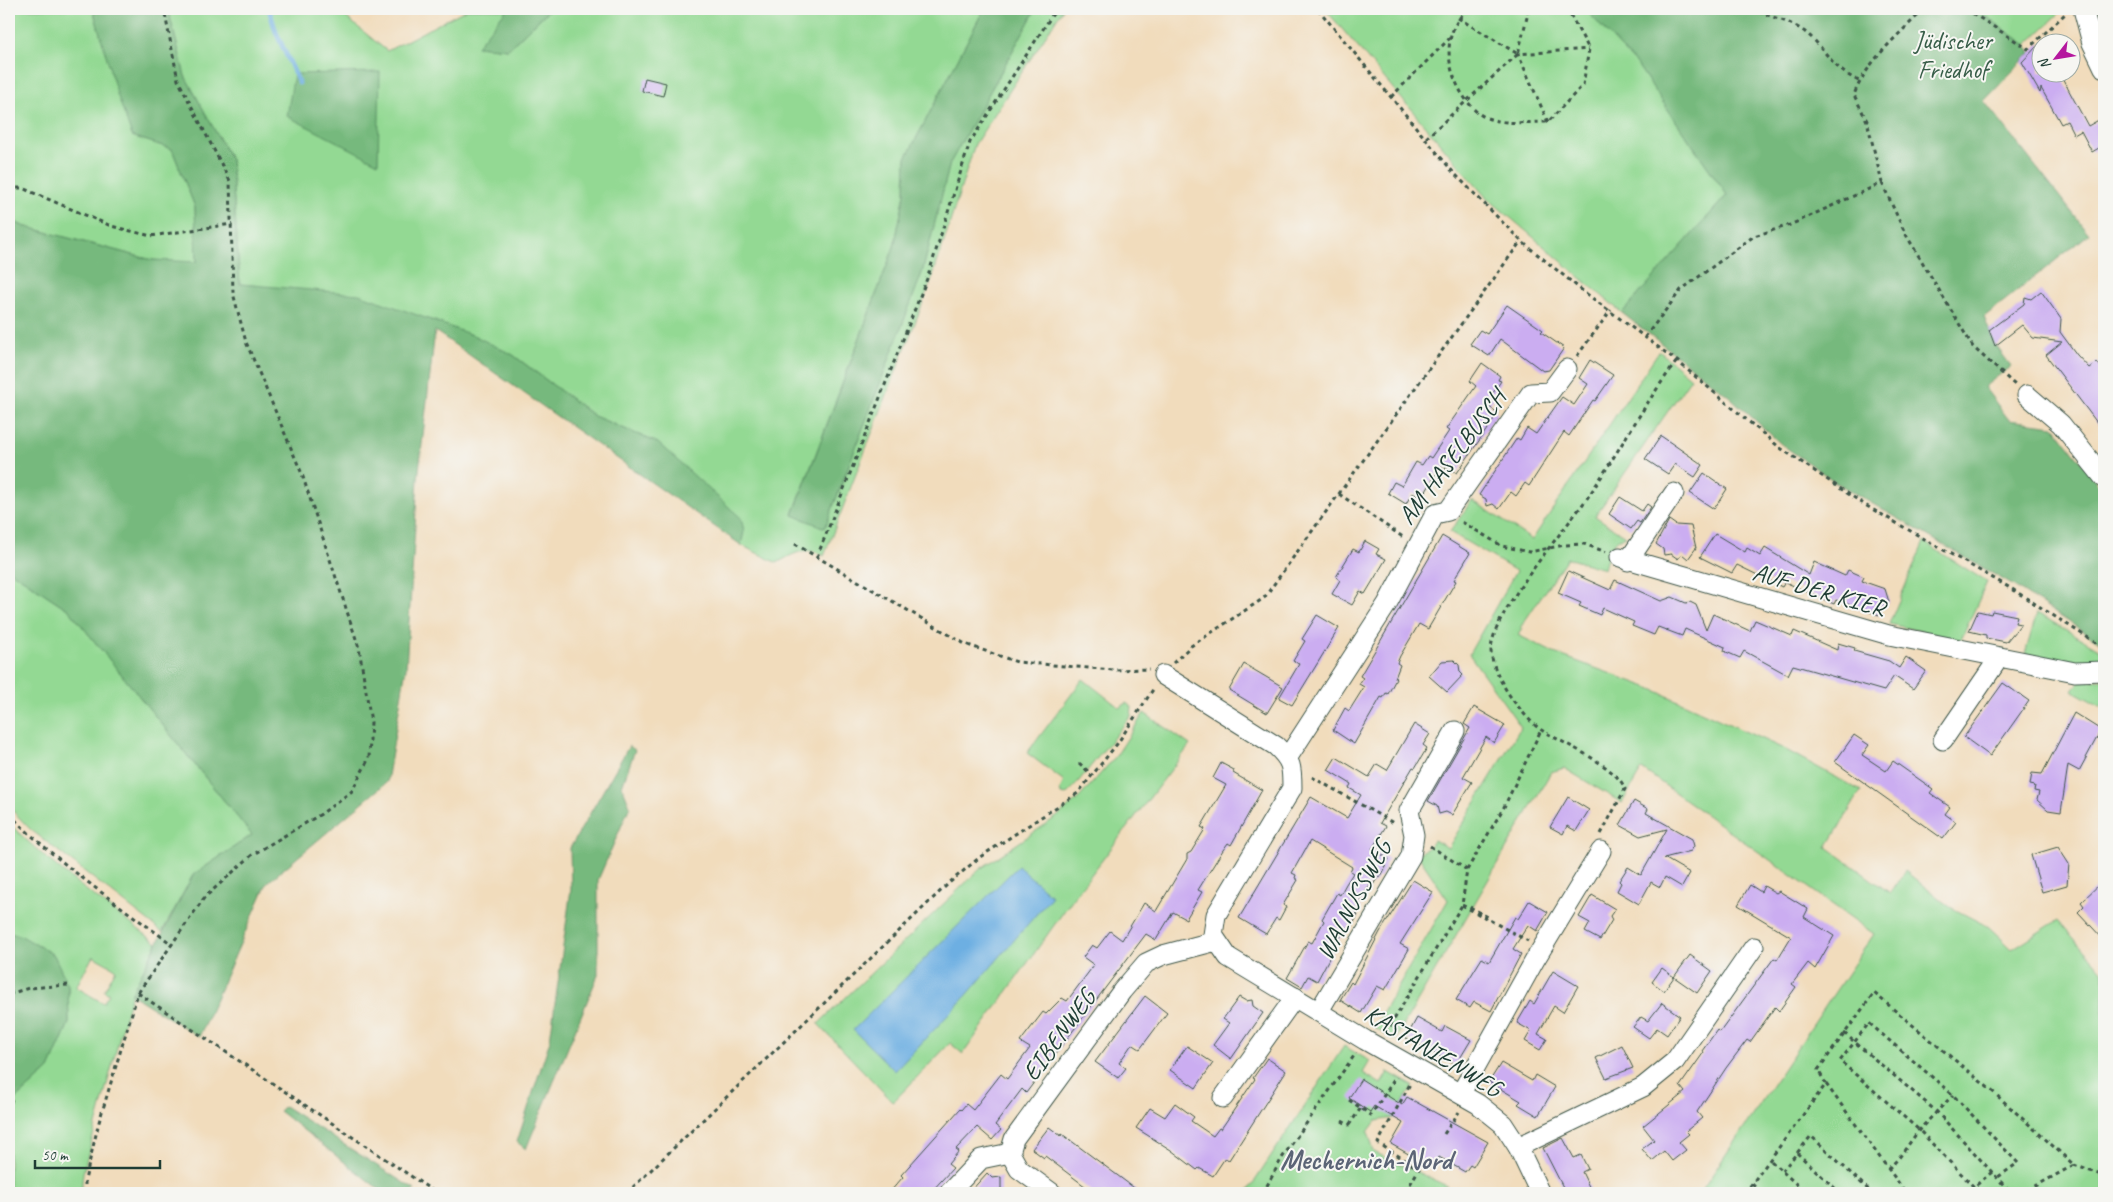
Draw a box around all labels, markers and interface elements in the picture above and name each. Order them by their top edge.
park label: Jüdischer Friedhof [1913,25,1994,86]
north arrow [2030,32,2080,82]
text: N [2035,54,2055,73]
street label: AM HASELBUSCH [1391,380,1516,531]
street label: AUF DER KIER [1749,556,1891,625]
street label: WALNUSSWEG [1309,832,1400,965]
street label: EIBENWEG [1015,981,1105,1087]
street label: KASTANIENWEG [1359,998,1510,1106]
scale bar [35,1137,160,1169]
district label: Mechernich-Nord [1280,1142,1457,1177]
text: 50 m [42,1146,69,1165]

